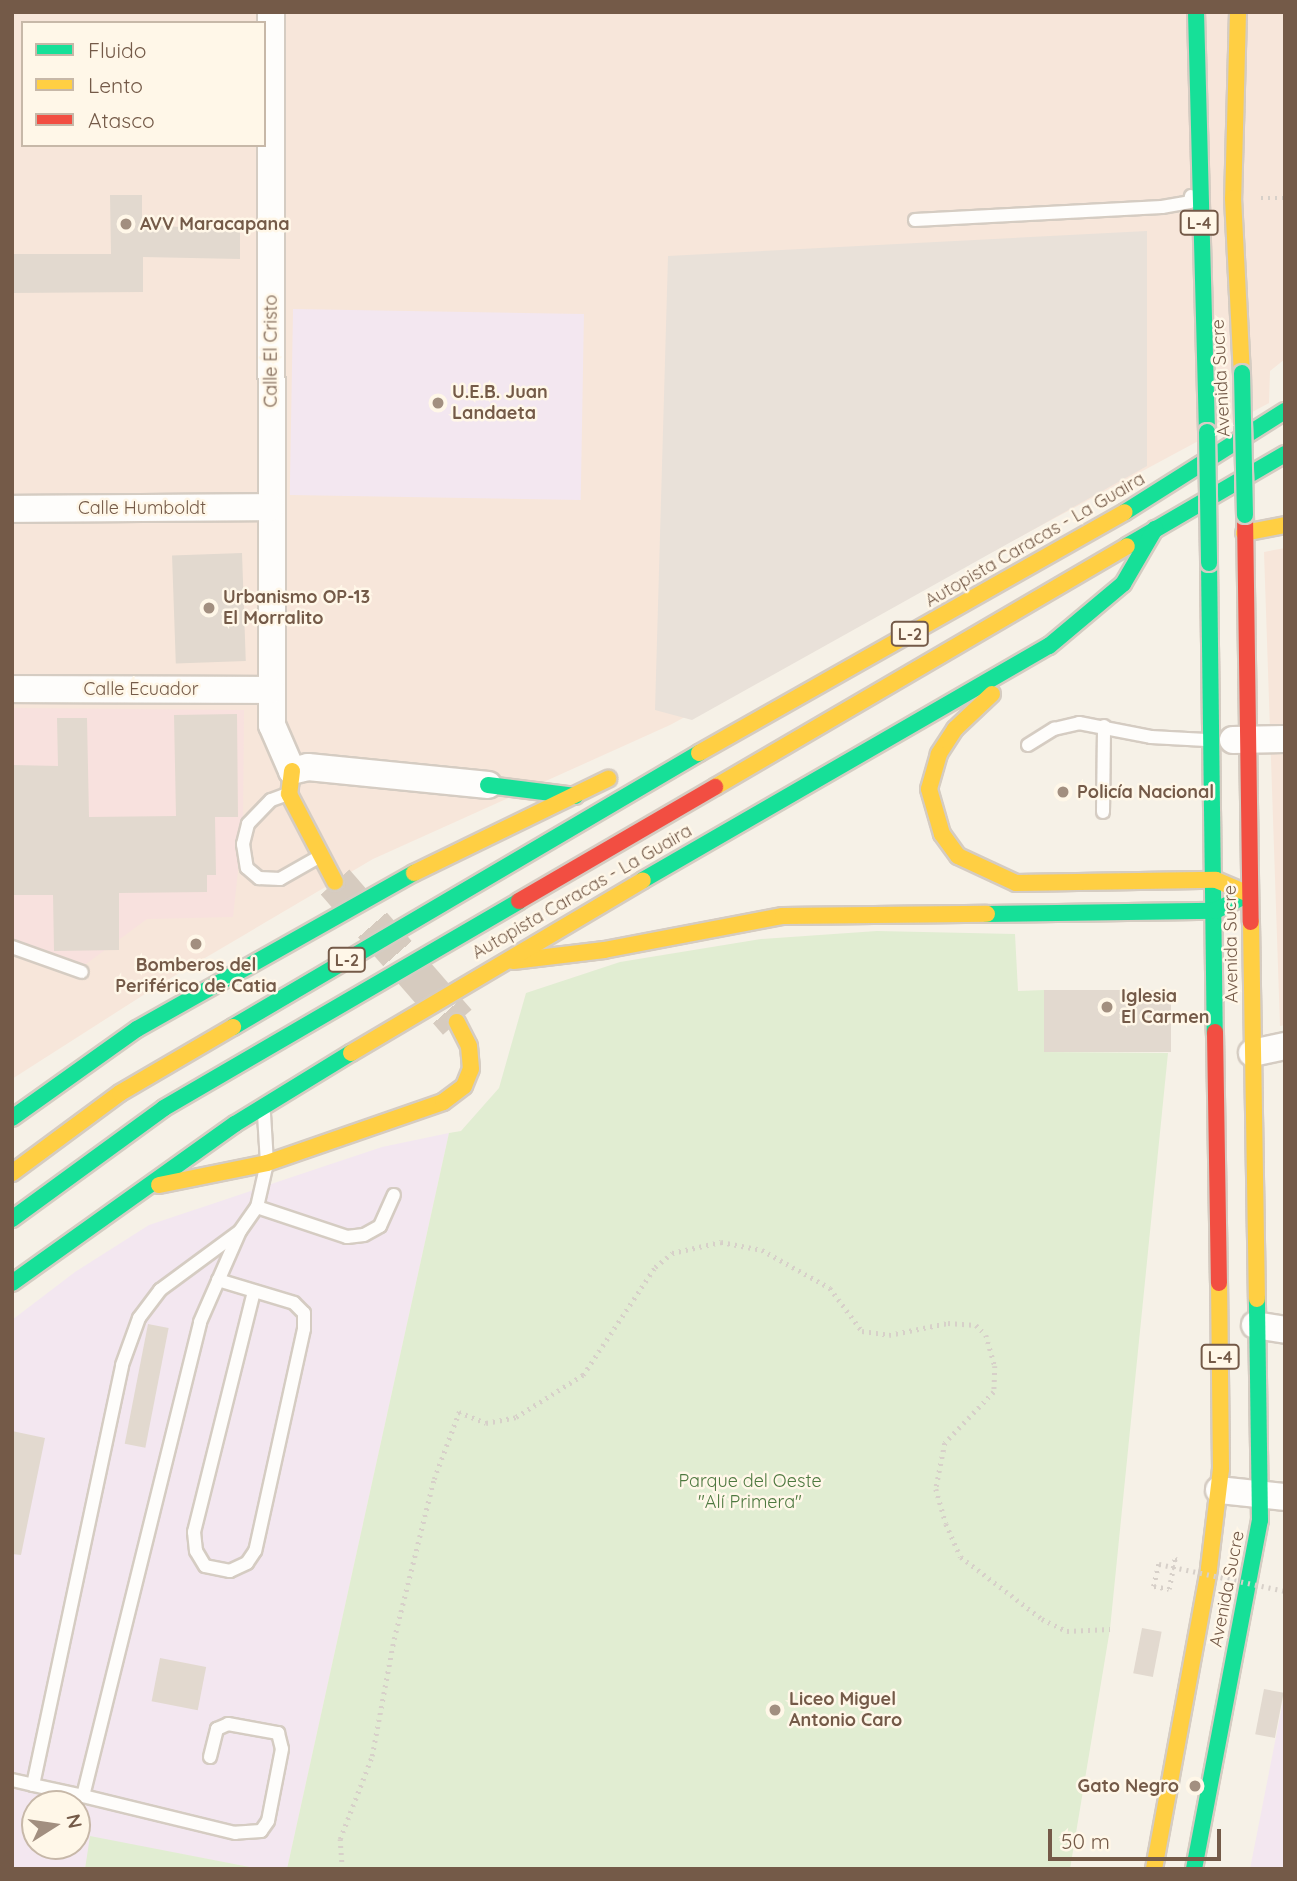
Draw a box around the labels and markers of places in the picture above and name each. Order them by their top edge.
place label: AVV Maracapana [140,213,290,235]
marker: AVV Maracapana [118,216,134,232]
place label: U.E.B. Juan Landaeta [452,382,548,424]
marker: U.E.B. Juan Landaeta [430,395,446,411]
place label: Urbanismo OP-13 El Morralito [223,587,370,630]
marker: Urbanismo OP-13 El Morralito [201,600,217,616]
place label: Policía Nacional [1077,781,1214,803]
marker: Policía Nacional [1055,784,1071,800]
marker: Bomberos del Periférico de Catia [188,936,204,952]
place label: Bomberos del Periférico de Catia [115,955,277,998]
place label: Iglesia El Carmen [1121,986,1210,1028]
marker: Iglesia El Carmen [1099,999,1115,1015]
place label: Liceo Miguel Antonio Caro [789,1689,902,1732]
marker: Liceo Miguel Antonio Caro [767,1702,783,1718]
place label: Gato Negro [1077,1775,1179,1797]
marker: Gato Negro [1185,1776,1205,1796]

